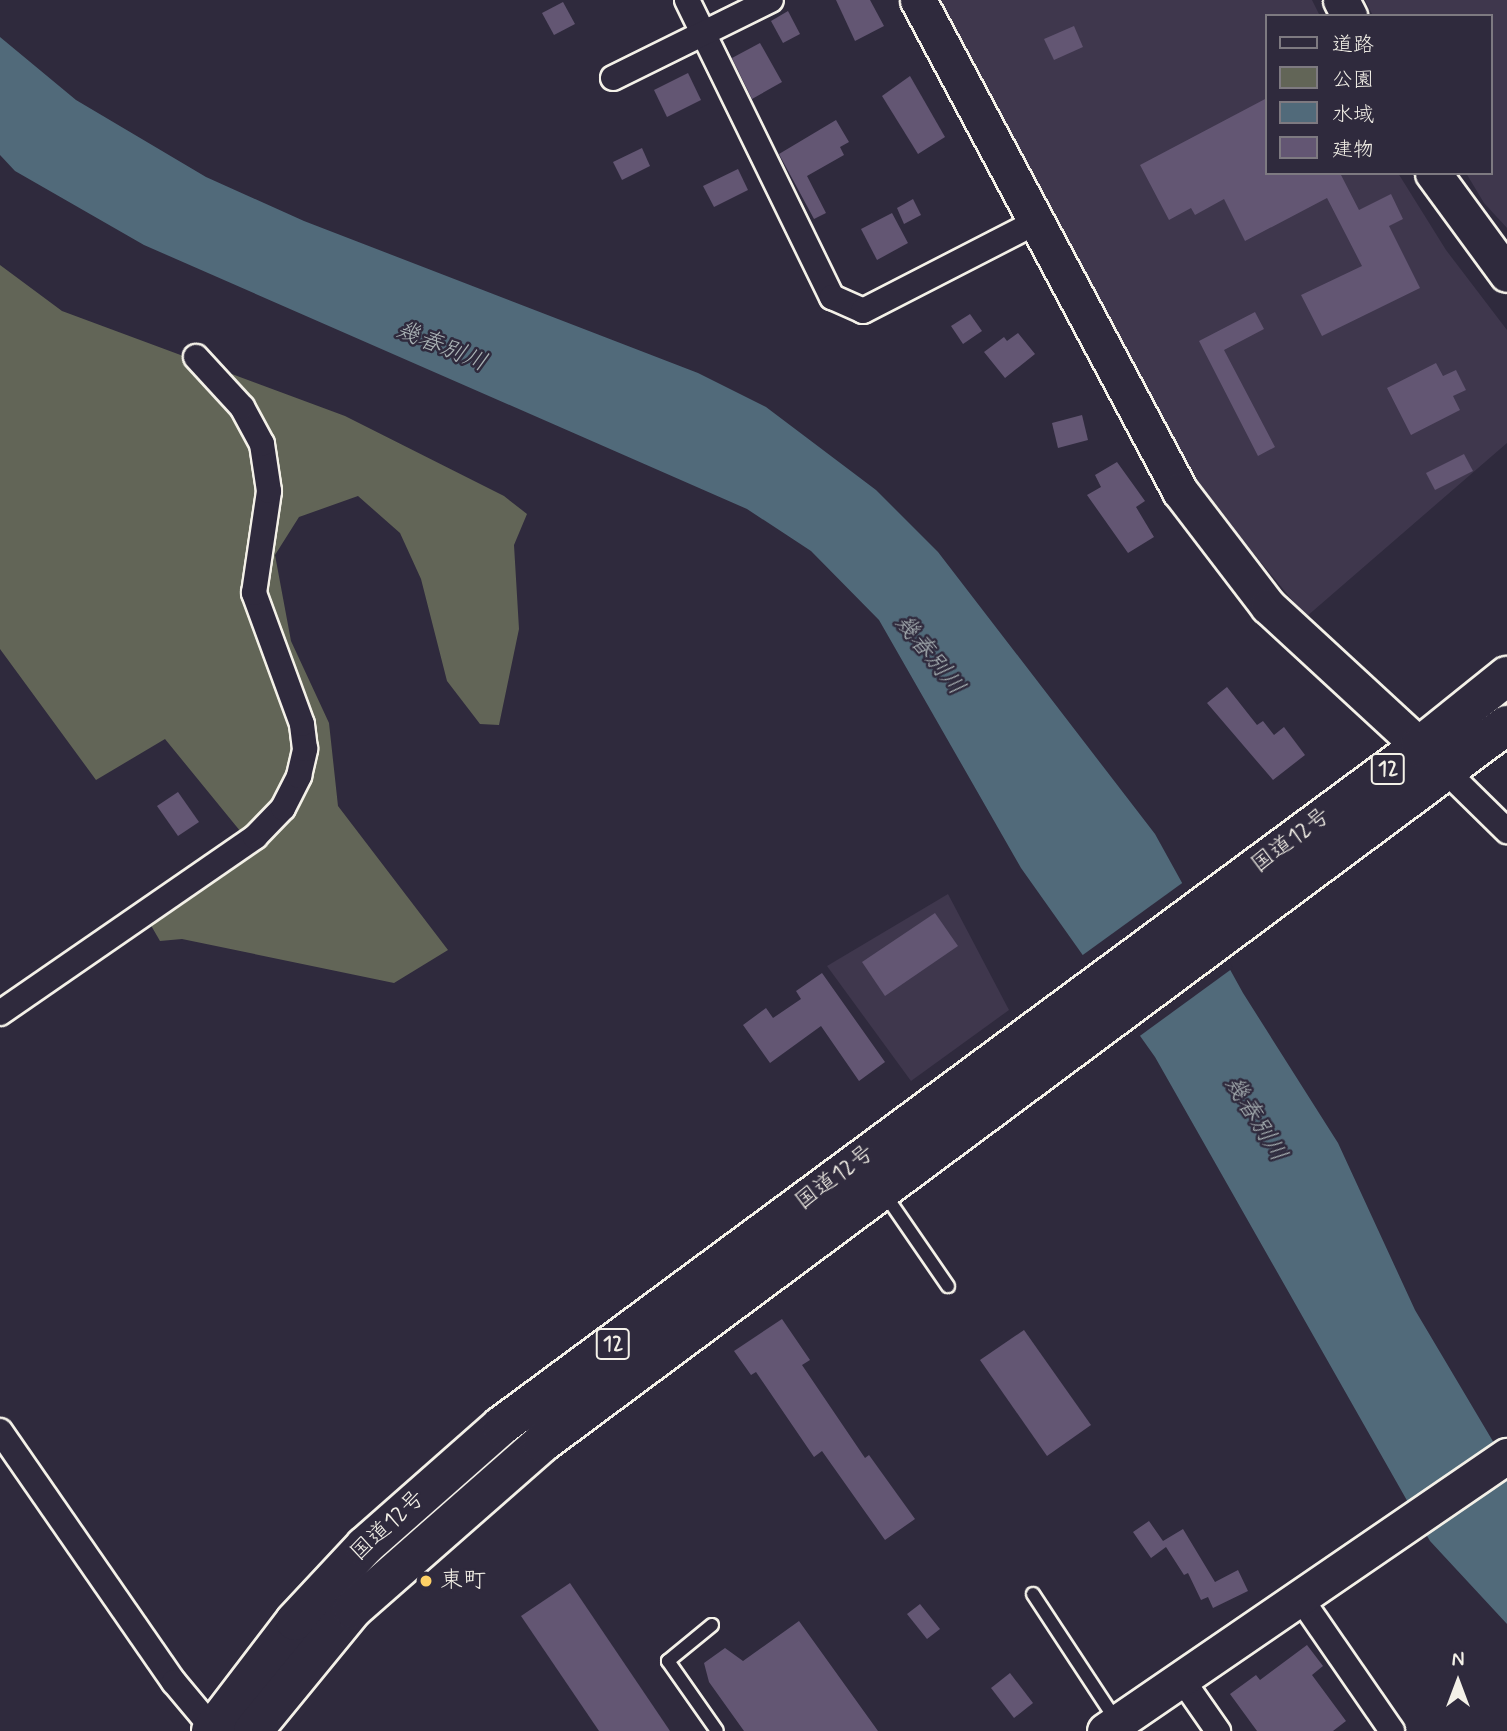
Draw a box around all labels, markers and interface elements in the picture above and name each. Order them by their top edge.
legend [1266,14,1493,175]
text: 道路 [1332,31,1374,59]
text: 公園 [1332,66,1374,94]
text: 水域 [1332,101,1374,129]
text: 建物 [1332,136,1374,164]
water label: 幾春別川 [391,316,491,378]
water label: 幾春別川 [888,609,970,701]
road number: 12 [1370,752,1406,786]
street label: 国道12号 [1246,802,1336,880]
water label: 幾春別川 [1217,1071,1293,1167]
street label: 国道12号 [790,1139,880,1217]
road number: 12 [596,1326,630,1362]
street label: 国道12号 [345,1485,431,1567]
place label: 東町 [440,1567,486,1595]
marker: 東町 [418,1573,434,1589]
north arrow [1423,1647,1493,1717]
text: N [1452,1648,1464,1673]

